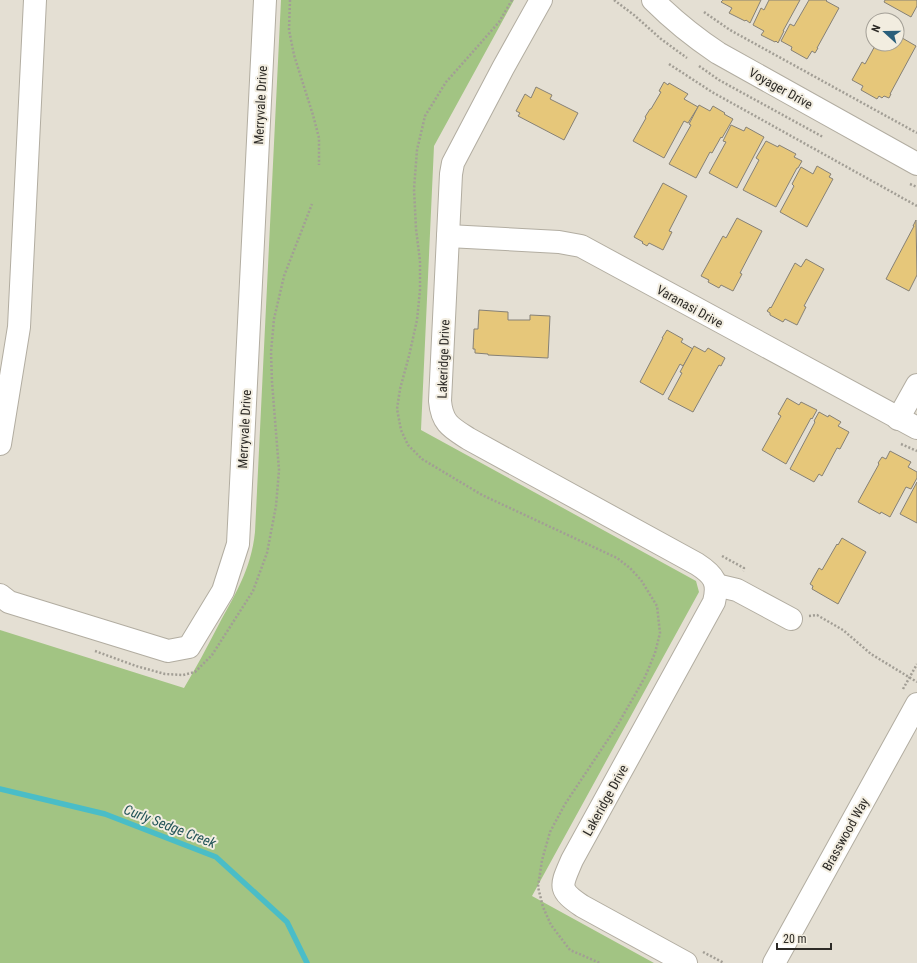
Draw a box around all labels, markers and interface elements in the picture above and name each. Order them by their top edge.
north arrow [865,12,905,52]
text: N [869,23,883,34]
street label: Merryvale Drive [251,65,270,145]
street label: Voyager Drive [746,65,815,112]
street label: Varanasi Drive [654,282,726,331]
street label: Lakeridge Drive [435,319,452,399]
street label: Merryvale Drive [235,389,254,469]
street label: Lakeridge Drive [580,762,631,838]
street label: Brasswood Way [819,795,872,873]
water label: Curly Sedge Creek [122,801,219,851]
scale bar [777,925,831,951]
text: 20 m [783,932,807,946]

